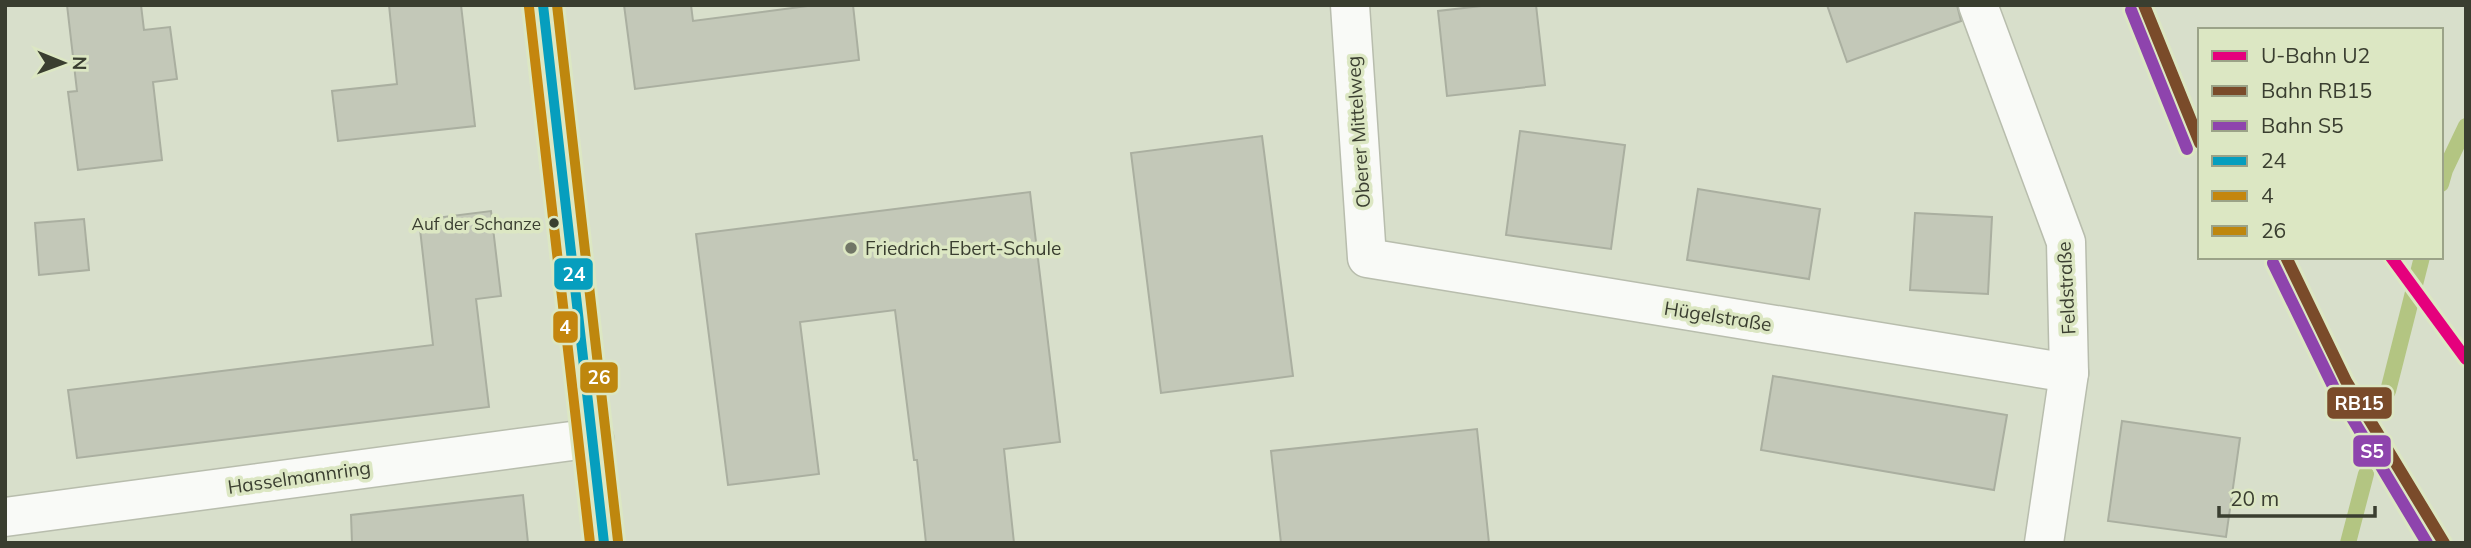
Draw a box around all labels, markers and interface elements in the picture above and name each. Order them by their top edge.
north arrow [28,28,98,98]
legend [2198,28,2443,259]
text: U-Bahn U2 [2261,42,2370,68]
street label: Oberer Mittelweg [1341,55,1375,209]
text: N [68,56,92,71]
text: Bahn RB15 [2261,77,2372,103]
text: Bahn S5 [2261,112,2344,138]
text: 24 [2261,147,2287,173]
text: 4 [2261,182,2274,208]
place label: Auf der Schanze [411,213,541,234]
marker: Auf der Schanze [547,216,561,230]
text: 26 [2261,217,2286,243]
place label: Friedrich-Ebert-Schule [865,236,1061,260]
marker: Friedrich-Ebert-Schule [843,240,859,256]
street label: Feldstraße [2052,241,2080,335]
line badge: 24 [553,257,594,291]
text: 24 [563,262,586,286]
street label: Hügelstraße [1663,296,1773,336]
line badge: 4 [552,310,579,344]
text: 4 [559,315,571,339]
line badge: 26 [579,361,619,394]
text: 26 [588,365,610,389]
line badge: RB15 [2326,386,2393,420]
text: RB15 [2334,391,2384,415]
line badge: S5 [2352,434,2392,468]
text: S5 [2360,439,2384,463]
street label: Hasselmannring [226,455,372,499]
scale bar [2219,475,2375,518]
text: 20 m [2230,485,2279,511]

